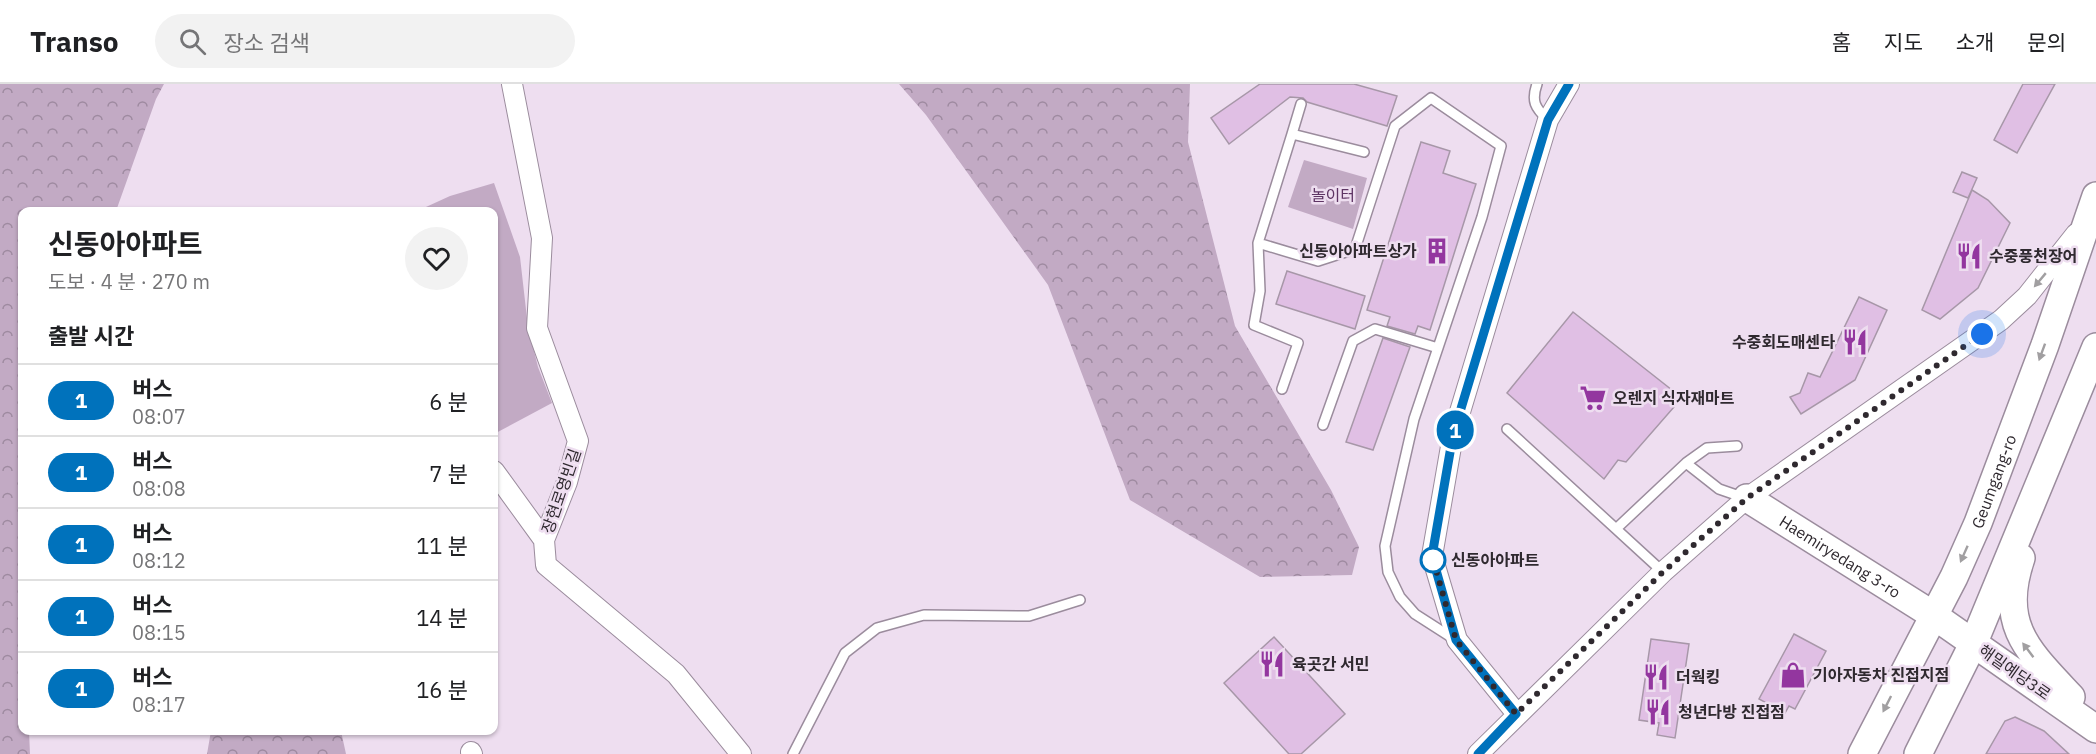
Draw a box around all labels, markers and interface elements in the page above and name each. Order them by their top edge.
search box [155,14,575,68]
text: Transo [30,23,119,60]
icon: search [176,25,209,58]
text: 장소 검색 [224,28,310,57]
text: 홈 [1832,28,1851,56]
text: 지도 [1884,28,1923,56]
text: 소개 [1956,28,1994,56]
text: 문의 [2027,28,2066,56]
park label: 놀이터 [1311,185,1355,205]
text: 신동아아파트 [48,225,203,262]
button: heart [405,227,468,290]
building icon: 신동아아파트상가 [1422,236,1452,266]
place label: 신동아아파트상가 [1299,241,1417,261]
restaurant icon: 수중풍천장어 [1954,241,1984,271]
place label: 수중풍천장어 [1989,246,2077,266]
text: 도보 · 4 분 · 270 m [48,268,210,295]
one-way arrow [2034,272,2047,287]
your location [1967,319,1997,349]
text: 출발 시간 [48,321,134,350]
restaurant icon: 수중회도매센타 [1840,327,1870,357]
place label: 수중회도매센타 [1732,332,1835,352]
one-way arrow [2037,343,2047,361]
text: 버스 [132,374,172,403]
supermarket icon: 오렌지 식자재마트 [1578,383,1608,413]
text: 1 [75,386,87,414]
text: 6 분 [429,387,468,416]
place label: 오렌지 식자재마트 [1613,388,1735,408]
text: 08:07 [132,403,186,430]
line badge: 1 [1436,410,1474,450]
text: 1 [1449,416,1461,444]
street label: Geumgang-ro [1967,432,2020,531]
text: 버스 [132,446,172,475]
street label: 장현로영빈길 [537,446,585,536]
text: 1 [75,458,87,486]
text: 7 분 [429,459,468,488]
text: 08:08 [132,475,186,502]
street label: Haemiryedang 3-ro [1776,511,1904,602]
text: 버스 [132,518,172,547]
text: 1 [75,530,87,558]
text: 11 분 [416,531,468,560]
one-way arrow [1960,545,1969,562]
text: 08:12 [132,547,186,574]
marker: 신동아아파트 [1420,547,1446,573]
place label: 신동아아파트 [1451,550,1540,570]
text: 버스 [132,590,172,619]
text: 1 [75,602,87,630]
text: 14 분 [416,603,468,632]
text: 08:15 [132,619,186,646]
street label: 해밀예당3로 [1975,640,2055,704]
one-way arrow [2023,642,2035,657]
restaurant icon: 육곳간 서민 [1257,649,1287,679]
place label: 육곳간 서민 [1292,654,1369,674]
shop icon: 기아자동차 진접지점 [1778,660,1808,690]
text: 버스 [132,662,172,691]
restaurant icon: 더웍킹 [1641,662,1671,692]
place label: 기아자동차 진접지점 [1813,665,1949,685]
place label: 더웍킹 [1676,667,1720,687]
text: 1 [75,674,87,702]
text: 16 분 [416,675,468,704]
text: 08:17 [132,691,186,718]
one-way arrow [1882,696,1892,713]
restaurant icon: 청년다방 진접점 [1643,697,1673,727]
place label: 청년다방 진접점 [1678,702,1785,722]

